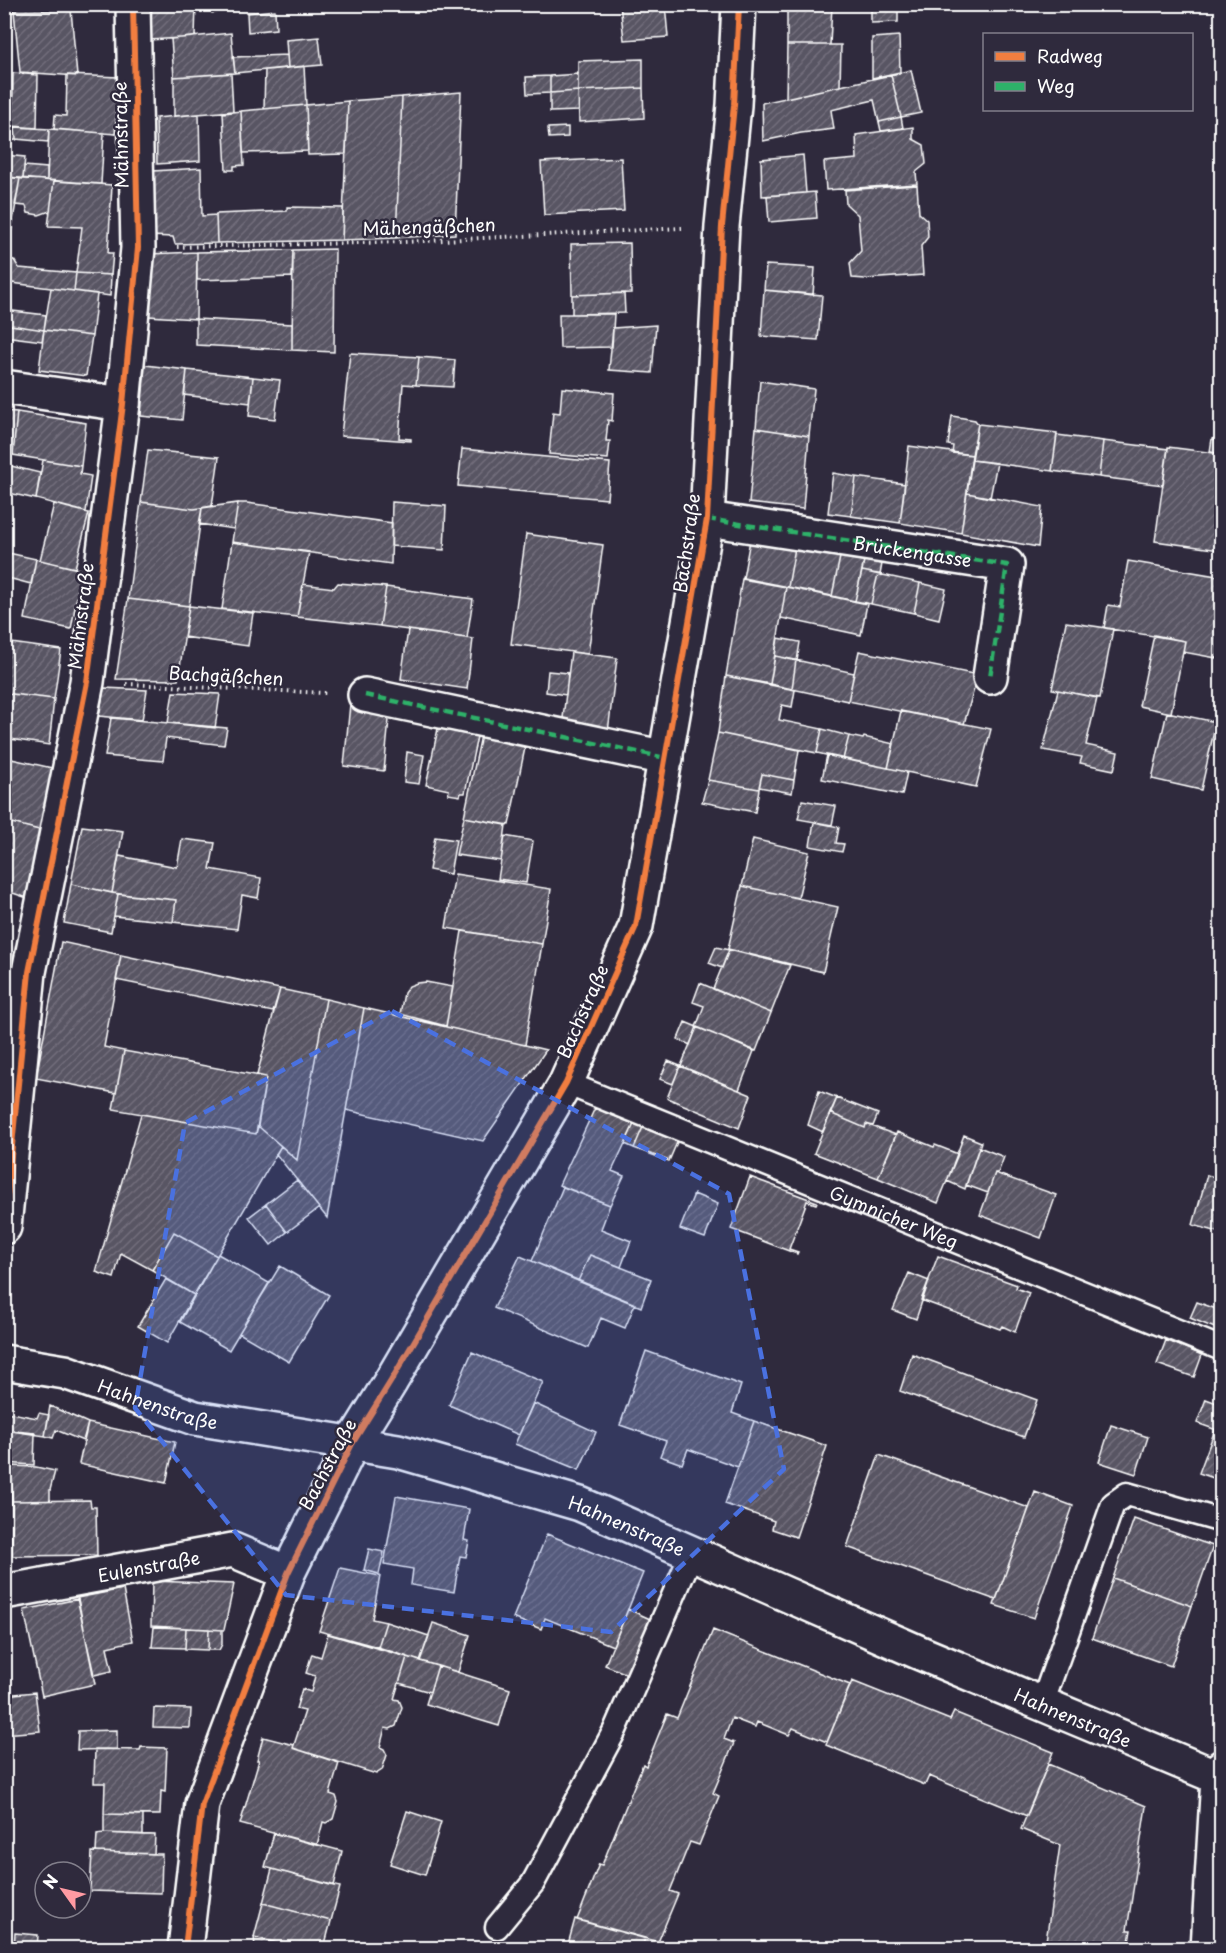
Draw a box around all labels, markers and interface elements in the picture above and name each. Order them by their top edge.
legend [983,33,1193,111]
text: Radweg [1037,42,1103,69]
text: Weg [1037,72,1075,99]
street label: Mähnstraße [106,81,134,189]
street label: Mähengäßchen [362,210,496,242]
street label: Bachstraße [666,491,706,595]
street label: Brückengasse [851,528,974,573]
street label: Mähnstraße [60,561,100,671]
street label: Bachgäßchen [168,659,284,691]
street label: Bachstraße [549,960,615,1062]
street label: Gymnicher Weg [826,1178,962,1254]
street label: Hahnenstraße [94,1371,220,1435]
street label: Bachstraße [292,1413,362,1515]
street label: Hahnenstraße [565,1488,689,1562]
street label: Eulenstraße [95,1543,202,1588]
street label: Hahnenstraße [1010,1680,1136,1753]
north arrow [33,1860,93,1920]
text: N [36,1869,63,1893]

